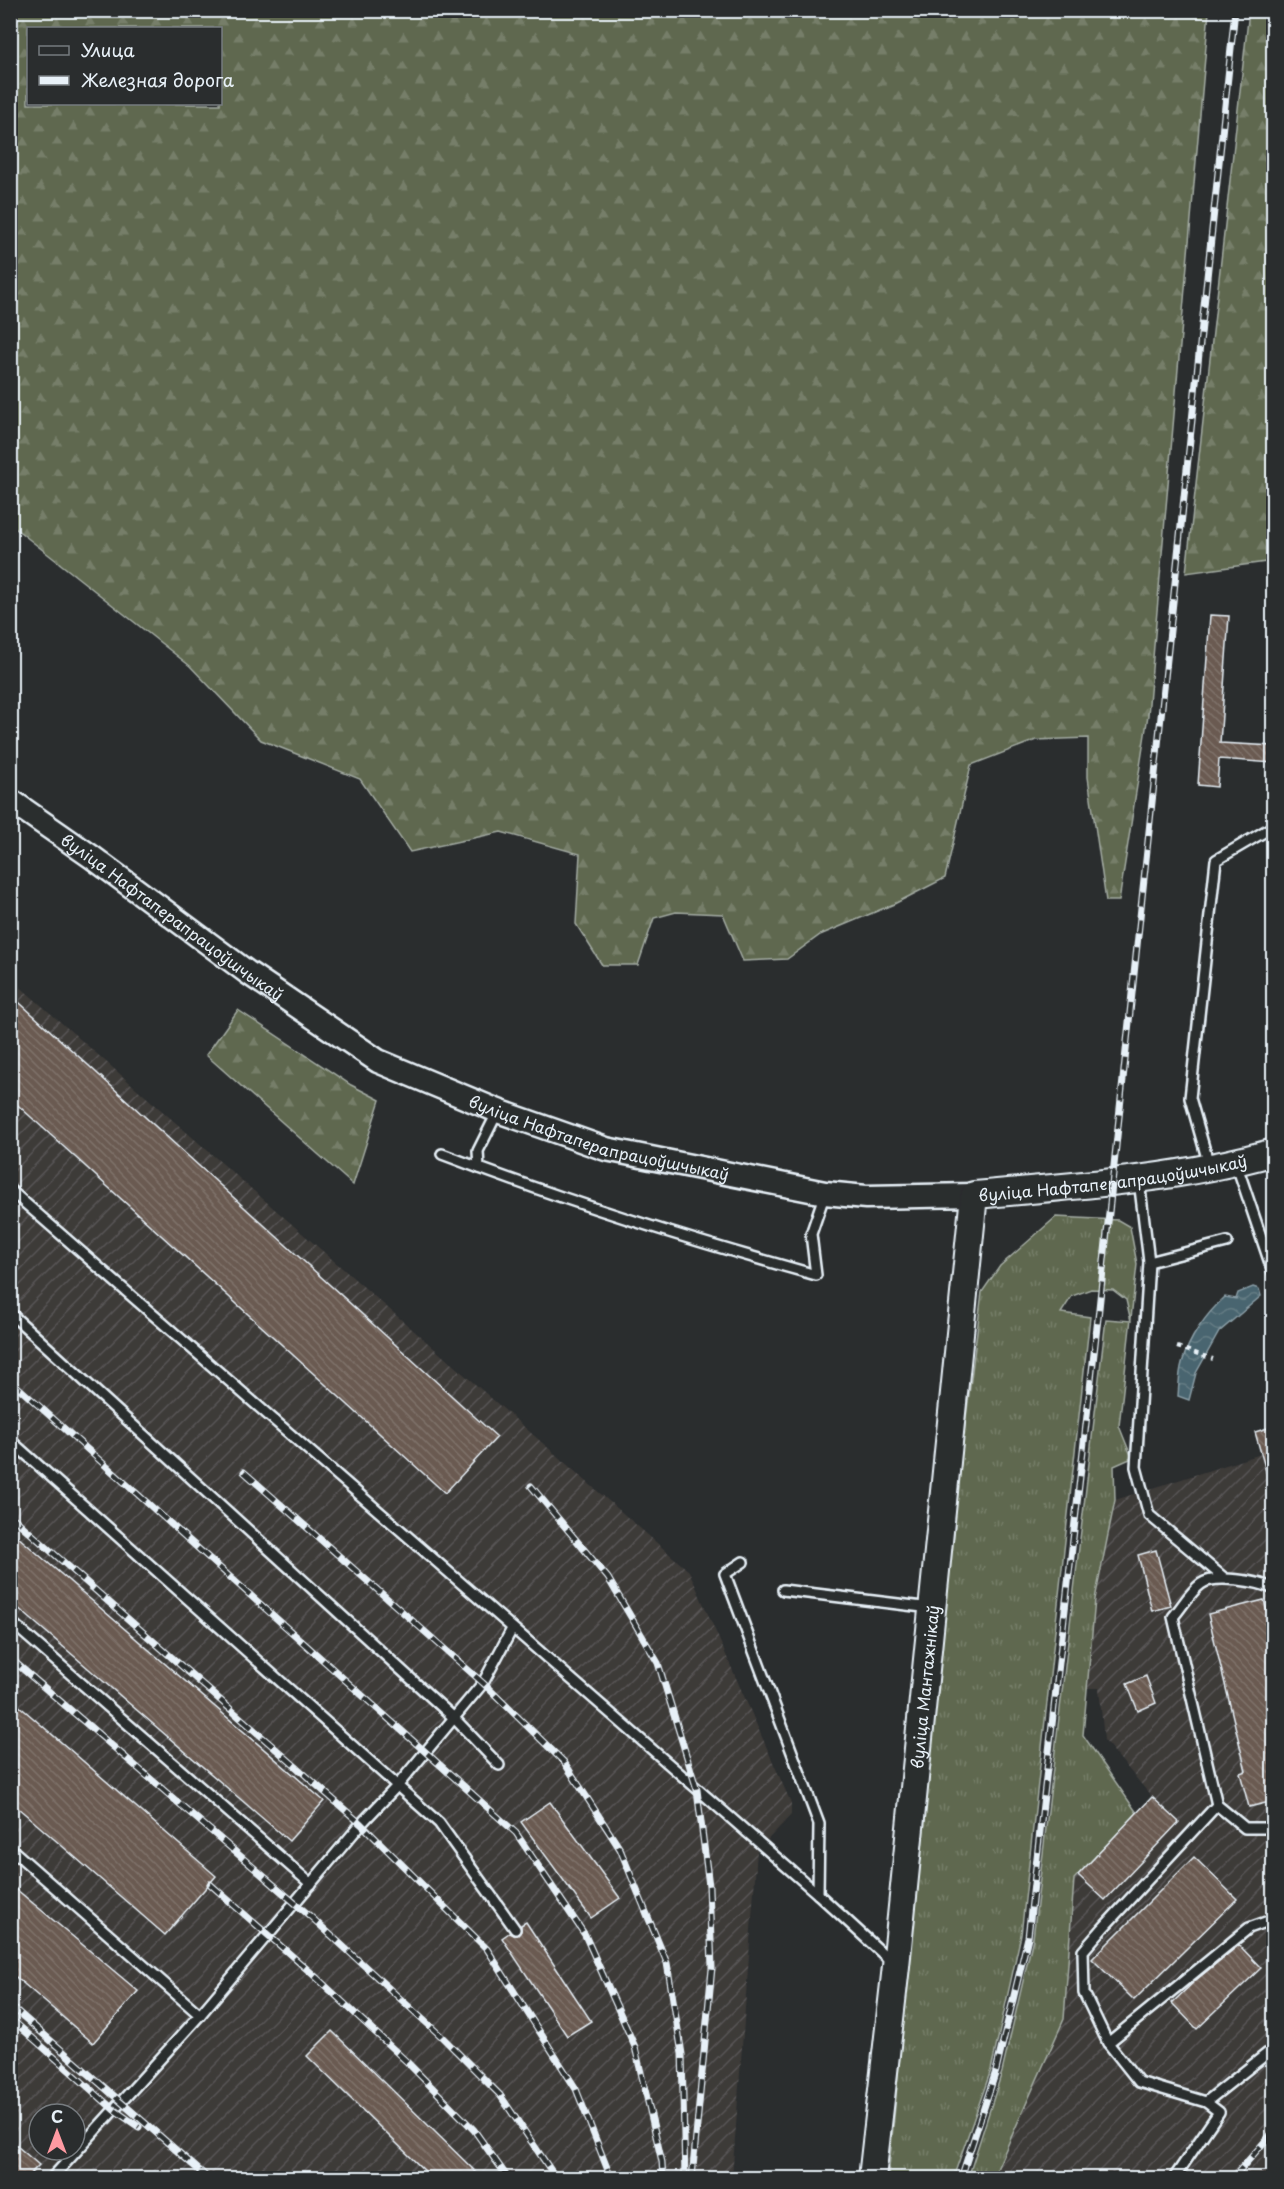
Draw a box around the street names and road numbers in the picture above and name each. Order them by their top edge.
street label: вуліца Нафтаперапрацоўшчыкаў [56,827,289,1006]
street label: вуліца Нафтаперапрацоўшчыкаў [465,1088,731,1185]
street label: вуліца Нафтаперапрацоўшчыкаў [977,1148,1249,1207]
street label: вуліца Мантажнікаў [904,1604,944,1770]

